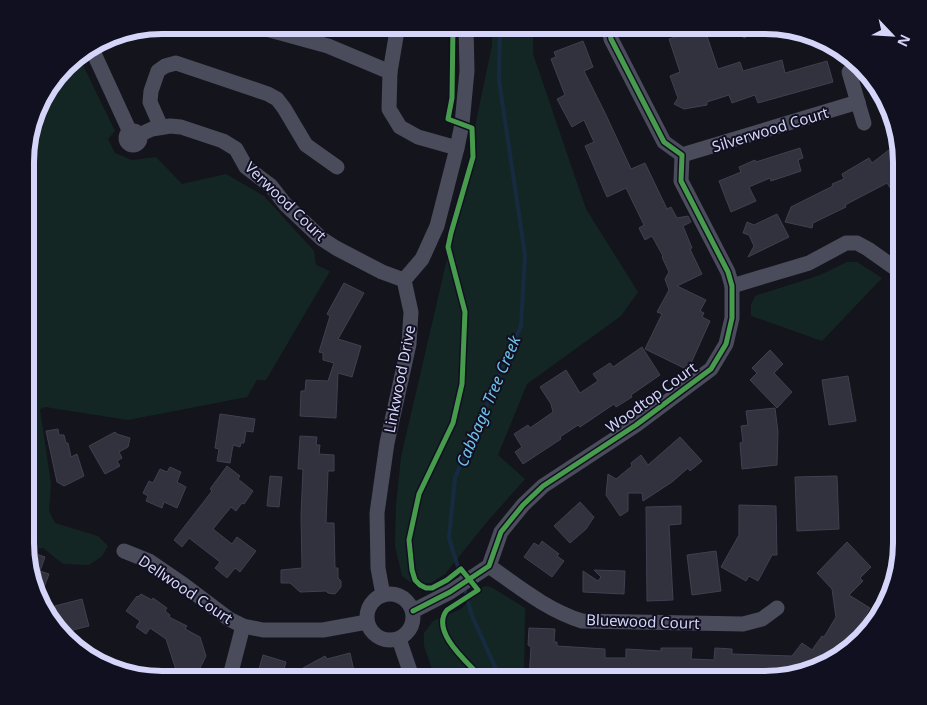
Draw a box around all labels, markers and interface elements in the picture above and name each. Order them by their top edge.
north arrow [867,10,917,60]
text: N [893,32,915,50]
street label: Silverwood Court [709,102,831,156]
street label: Verwood Court [241,157,331,245]
street label: Linkwood Drive [379,324,419,434]
water label: Cabbage Tree Creek [450,331,526,470]
street label: Woodtop Court [601,357,701,437]
street label: Dellwood Court [135,550,238,628]
street label: Bluewood Court [586,609,701,633]

